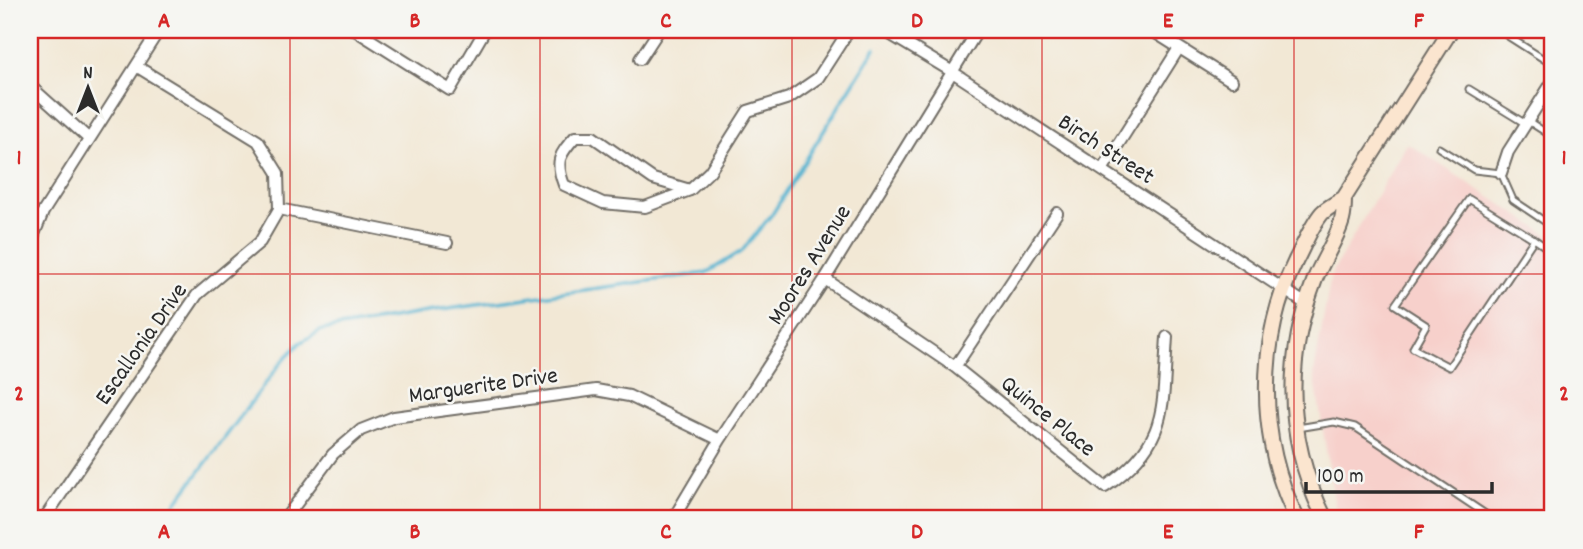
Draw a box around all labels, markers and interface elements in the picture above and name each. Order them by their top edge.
text: A [158,6,170,39]
text: B [410,6,421,39]
text: C [660,6,672,39]
text: D [911,6,923,39]
text: E [1163,6,1174,39]
text: F [1414,6,1425,39]
north arrow [52,52,122,122]
text: N [83,61,93,88]
street label: Birch Street [1050,107,1161,195]
text: 1 [16,143,22,176]
text: 1 [1561,143,1567,176]
street label: Moores Avenue [760,199,861,332]
street label: Escallonia Drive [88,277,197,413]
street label: Marguerite Drive [407,360,560,414]
street label: Quince Place [992,368,1102,466]
text: 2 [14,379,24,412]
text: 2 [1559,379,1569,412]
scale bar [1306,451,1492,495]
text: 100 m [1317,463,1364,493]
text: A [158,517,170,549]
text: B [410,517,421,549]
text: C [660,517,672,549]
text: D [911,517,923,549]
text: E [1163,517,1174,549]
text: F [1414,517,1425,549]

